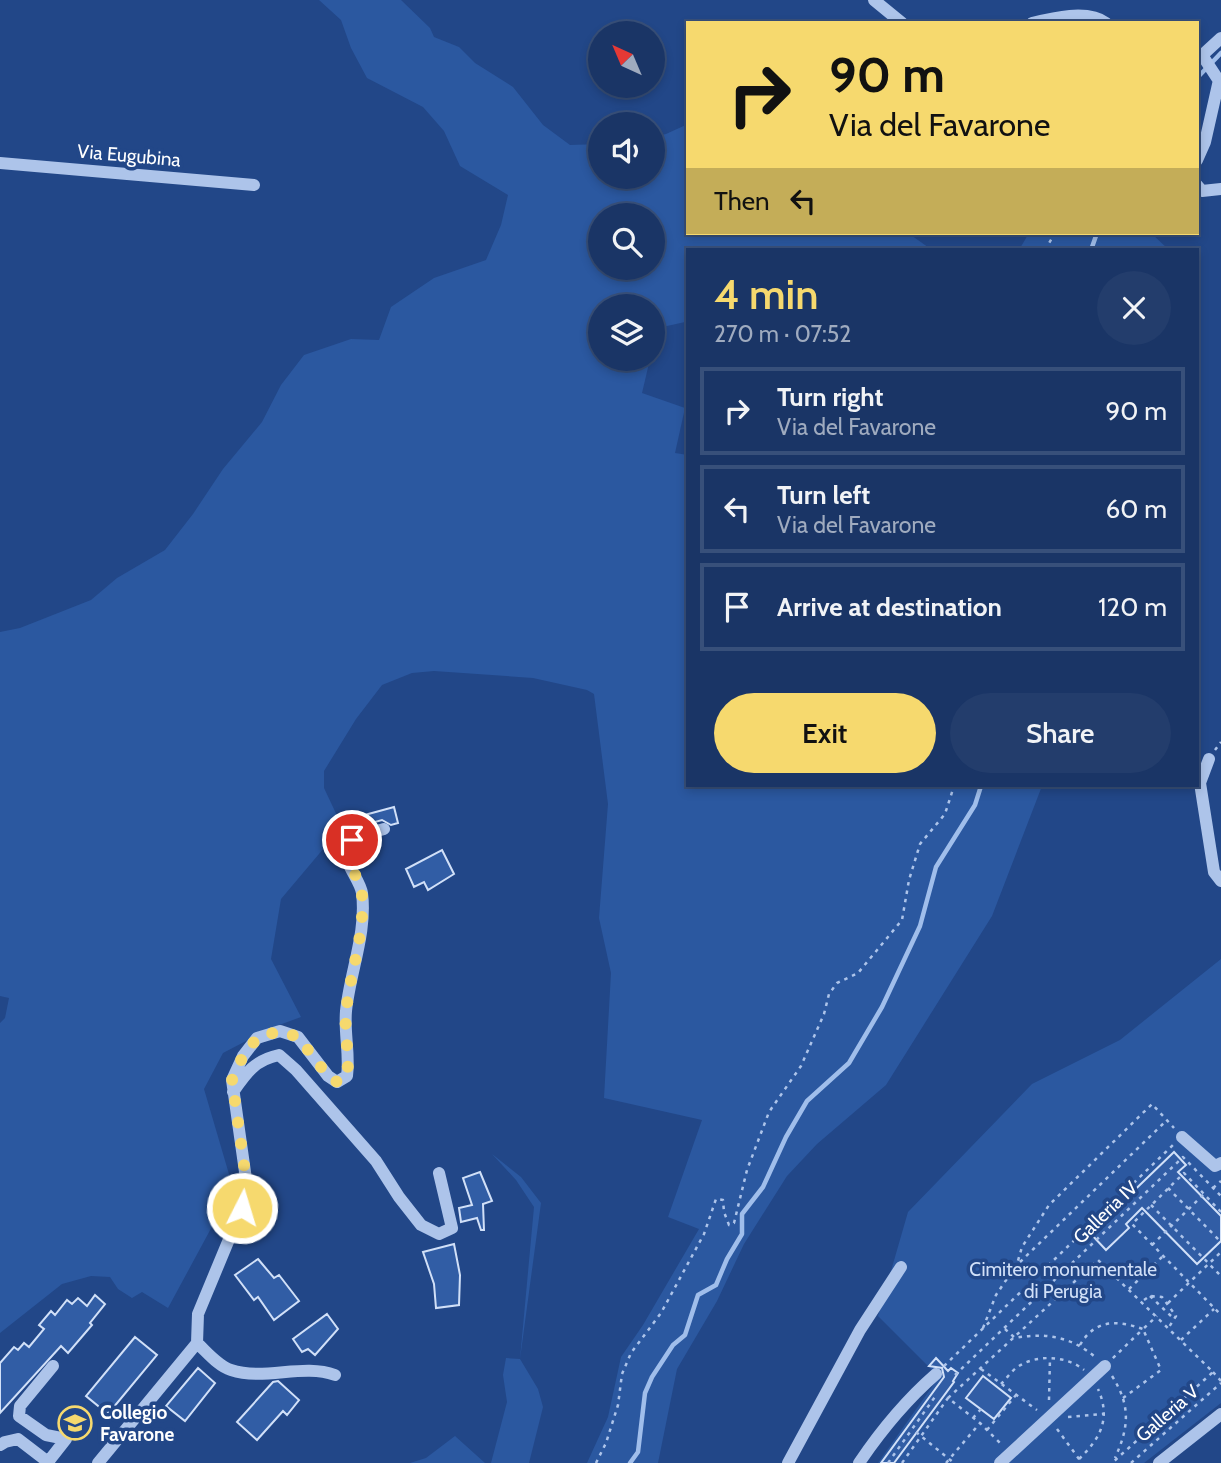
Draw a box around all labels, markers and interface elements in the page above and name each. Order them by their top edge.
north arrow [588,21,665,98]
map controls [588,21,665,371]
text: 90 m [829,45,945,104]
icon: right [714,49,805,140]
text: Via del Favarone [829,105,1050,144]
button: sound [588,112,665,189]
street label: Via Eugubina [76,140,182,171]
icon: left [784,182,822,220]
text: Then [714,185,770,217]
button: search [588,203,665,280]
text: 4 min [714,268,818,320]
button: close [1097,271,1171,345]
button: layers [588,294,665,371]
text: 270 m · 07:52 [714,320,851,348]
text: Turn right [777,381,883,413]
icon: right [718,392,756,430]
text: 90 m [1105,395,1167,427]
text: Via del Favarone [777,413,936,441]
text: Turn left [777,479,870,511]
icon: left [718,490,756,528]
text: 60 m [1105,493,1167,525]
text: Via del Favarone [777,511,936,539]
icon: arrive [718,588,756,626]
text: Arrive at destination [777,591,1002,623]
text: 120 m [1098,591,1167,623]
button: Exit [714,693,936,773]
button: Share [950,693,1171,773]
pin [322,810,382,870]
icon: arrive [333,821,371,859]
position arrow [205,1171,279,1245]
street label: Galleria IV [1068,1176,1143,1249]
park label: Cimitero monumentale di Perugia [969,1258,1157,1303]
street label: Galleria V [1131,1380,1204,1447]
place label: Collegio Favarone [100,1401,175,1446]
school or university icon: Collegio Favarone [56,1404,94,1442]

